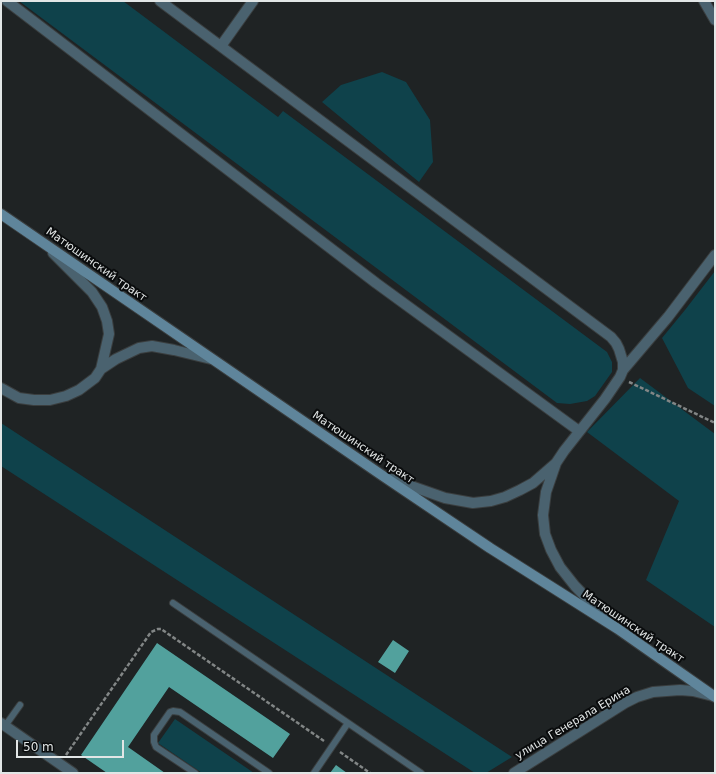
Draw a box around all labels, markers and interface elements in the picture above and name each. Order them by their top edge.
street label: Матюшинский тракт [43,225,149,305]
street label: Матюшинский тракт [310,409,416,487]
street label: Матюшинский тракт [580,588,686,666]
street label: улица Генерала Ерина [513,683,633,763]
scale bar [18,732,126,758]
text: 50 m [23,740,54,754]

